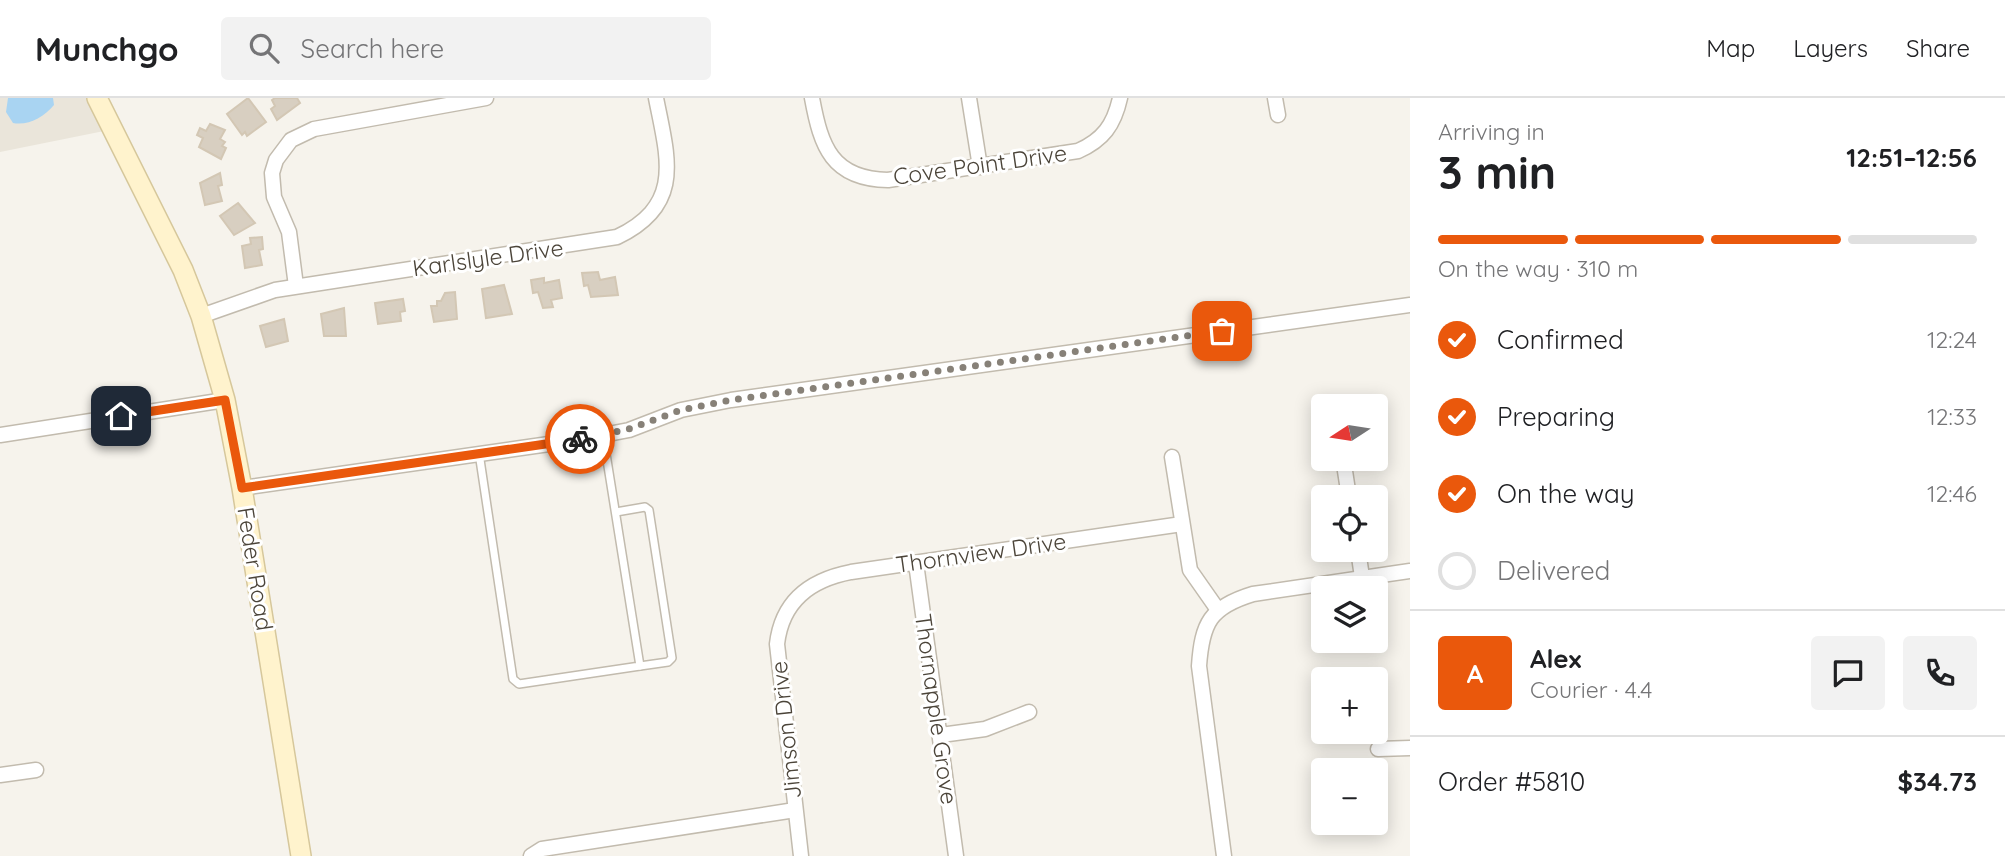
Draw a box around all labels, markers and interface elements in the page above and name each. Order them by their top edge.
search box [221,17,711,80]
text: Munchgo [35,28,179,69]
icon: search [245,29,283,67]
text: Search here [301,32,444,65]
text: Map [1706,33,1755,63]
text: Layers [1793,33,1868,63]
text: Share [1906,33,1970,63]
text: Arriving in [1438,117,1545,146]
street label: Cove Point Drive [891,138,1069,191]
text: 12:51–12:56 [1846,141,1977,174]
text: 3 min [1438,143,1556,201]
street label: Karlslyle Drive [411,233,565,282]
text: On the way · 310 m [1438,254,1638,283]
pin [1192,301,1252,361]
icon: bag [1203,312,1241,350]
icon: check [1438,321,1476,359]
text: Confirmed [1497,323,1624,356]
text: 12:24 [1927,325,1977,354]
pin [91,386,151,446]
north arrow [1311,394,1388,471]
map controls [1311,394,1388,835]
icon: home [102,397,140,435]
icon: check [1438,398,1476,436]
text: Preparing [1497,400,1615,433]
text: 12:33 [1927,402,1977,431]
courier [545,404,615,474]
icon: bike [561,420,599,458]
icon: check [1438,475,1476,513]
text: On the way [1497,477,1635,510]
text: 12:46 [1927,479,1977,508]
button: locate [1311,485,1388,562]
street label: Feder Road [231,505,280,633]
street label: Thornview Drive [894,526,1068,579]
text: Delivered [1497,554,1610,587]
button: layers [1311,576,1388,653]
street label: Thornapple Grove [909,612,964,806]
button: chat [1811,636,1885,710]
button: phone [1903,636,1977,710]
text: Alex [1530,642,1581,675]
text: A [1467,657,1483,690]
street label: Jimson Drive [764,660,807,801]
button: + [1311,667,1388,744]
text: Courier · 4.4 [1530,675,1652,704]
button: − [1311,758,1388,835]
text: Order #5810 [1438,765,1585,798]
text: $34.73 [1898,765,1977,798]

